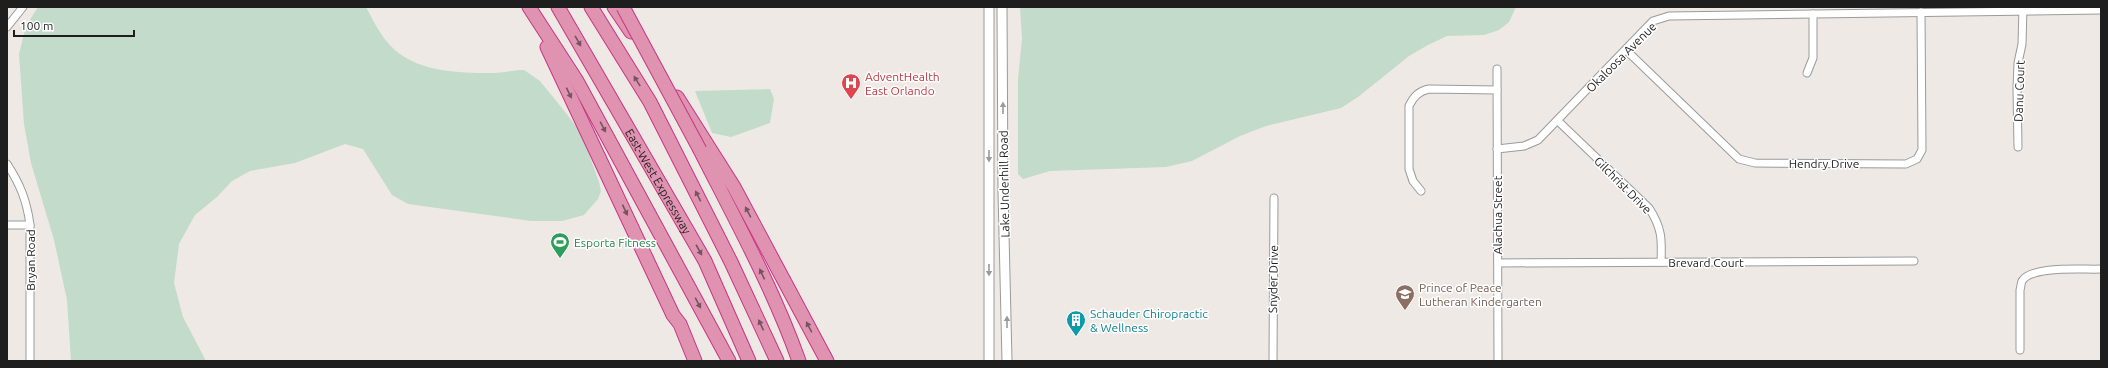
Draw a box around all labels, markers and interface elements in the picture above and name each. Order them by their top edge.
scale bar [14,12,134,38]
text: 100 m [20,19,53,32]
street label: Okaloosa Avenue [1583,19,1659,95]
one-way arrow [574,35,581,47]
street label: Danu Court [2011,60,2027,122]
place label: AdventHealth East Orlando [865,70,940,97]
hospital icon: AdventHealth East Orlando [840,72,862,100]
one-way arrow [633,76,641,86]
one-way arrow [566,87,572,98]
one-way arrow [1000,101,1006,114]
one-way arrow [599,122,606,133]
street label: East-West Expressway [623,126,694,236]
street label: Lake Underhill Road [997,130,1011,238]
one-way arrow [986,150,992,163]
street label: Gilchrist Drive [1592,154,1654,216]
street label: Hendry Drive [1789,157,1859,170]
street label: Alachua Street [1491,175,1504,254]
one-way arrow [695,190,701,202]
one-way arrow [622,204,628,216]
one-way arrow [744,206,751,218]
street label: Bryan Road [24,229,37,291]
sports icon: Esporta Fitness [549,231,571,259]
place label: Esporta Fitness [574,236,656,249]
one-way arrow [696,244,703,256]
street label: Snyder Drive [1266,245,1280,313]
street label: Brevard Court [1668,256,1744,269]
one-way arrow [986,264,992,277]
one-way arrow [758,267,764,279]
place label: Prince of Peace Lutheran Kindergarten [1419,281,1542,308]
school or university icon: Prince of Peace Lutheran Kindergarten [1394,283,1416,311]
one-way arrow [694,298,701,309]
place label: Schauder Chiropractic & Wellness [1090,307,1208,334]
building icon: Schauder Chiropractic & Wellness [1065,309,1087,337]
one-way arrow [1004,315,1010,328]
one-way arrow [758,320,764,331]
one-way arrow [805,321,812,332]

